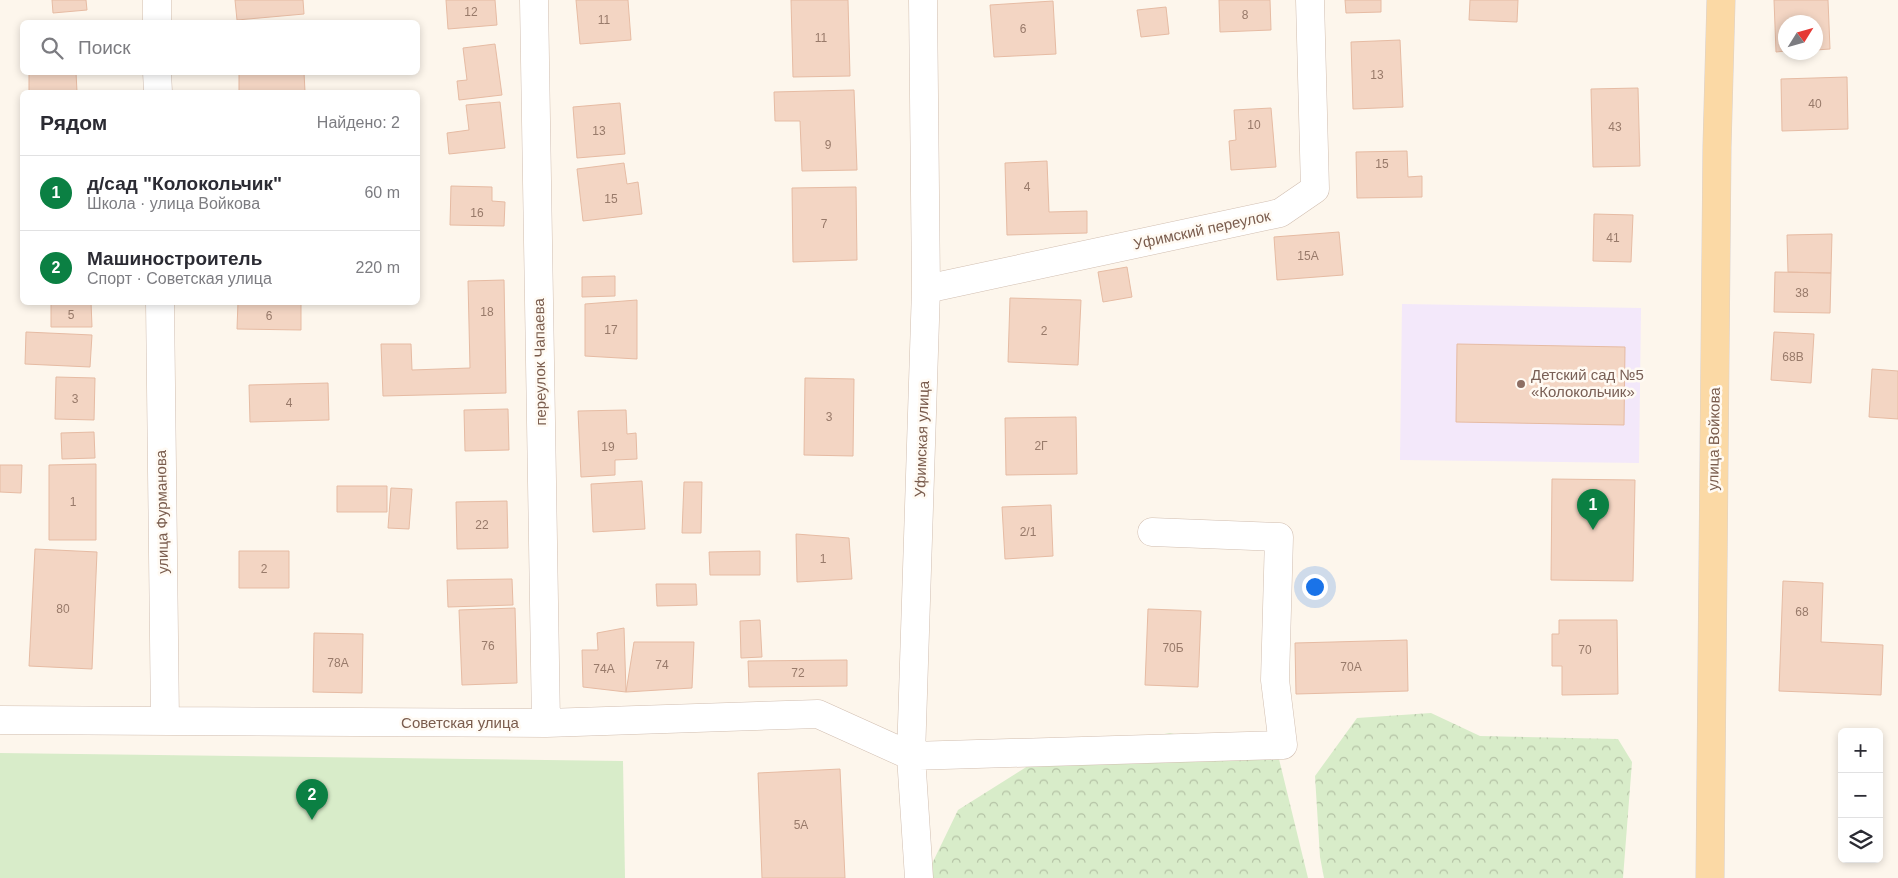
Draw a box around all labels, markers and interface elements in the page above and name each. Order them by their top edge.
house number: 12 [464,5,478,19]
house number: 8 [1242,8,1249,22]
house number: 11 [598,13,611,27]
north arrow [1778,15,1823,60]
search box [20,20,420,75]
house number: 6 [1020,22,1027,36]
house number: 11 [815,31,828,45]
icon: search [38,34,66,62]
text: Поиск [78,37,131,58]
house number: 13 [1370,68,1384,82]
house number: 40 [1808,97,1822,111]
text: Рядом [40,111,107,134]
text: Найдено: 2 [317,114,400,131]
house number: 10 [1247,118,1261,132]
house number: 43 [1608,120,1622,134]
house number: 13 [592,124,606,138]
house number: 9 [825,138,832,152]
house number: 15 [1375,157,1389,171]
text: д/сад "Колокольчик" [87,173,282,194]
house number: 4 [1024,180,1031,194]
text: 1 [52,184,60,201]
text: 60 m [364,184,400,201]
house number: 15 [604,192,618,206]
text: Школа · улица Войкова [87,195,260,212]
house number: 16 [470,206,484,220]
street label: Уфимский переулок [1132,207,1272,252]
house number: 7 [821,217,828,231]
house number: 41 [1606,231,1620,245]
text: Машиностроитель [87,248,262,269]
house number: 15А [1297,249,1319,263]
text: 2 [52,259,60,276]
text: 220 m [356,259,400,276]
text: Спорт · Советская улица [87,270,272,287]
house number: 38 [1795,286,1809,300]
street label: переулок Чапаева [530,297,549,426]
house number: 18 [480,305,494,319]
house number: 5 [68,308,75,322]
house number: 6 [266,309,273,323]
house number: 17 [604,323,618,337]
house number: 2 [1041,324,1048,338]
house number: 68В [1782,350,1804,364]
place label: Детский сад №5 «Колокольчик» [1531,366,1644,400]
marker: Детский сад №5 «Колокольчик» [1515,378,1527,390]
street label: Уфимская улица [911,380,932,498]
street label: улица Войкова [1704,387,1723,491]
house number: 3 [72,392,79,406]
house number: 4 [286,396,293,410]
house number: 3 [826,410,833,424]
house number: 2Г [1034,439,1048,453]
house number: 19 [601,440,615,454]
street label: улица Фурманова [152,449,171,574]
pin: 1 [1577,489,1609,530]
house number: 1 [70,495,77,509]
house number: 22 [475,518,489,532]
house number: 2/1 [1020,525,1037,539]
house number: 1 [820,552,827,566]
house number: 2 [261,562,268,576]
your location [1302,574,1328,600]
house number: 80 [56,602,70,616]
house number: 68 [1795,605,1809,619]
house number: 76 [481,639,495,653]
house number: 70Б [1162,641,1184,655]
house number: 70 [1578,643,1592,657]
house number: 78А [327,656,349,670]
house number: 74 [655,658,669,672]
house number: 70А [1340,660,1362,674]
house number: 74А [593,662,615,676]
house number: 72 [791,666,805,680]
street label: Советская улица [401,714,520,731]
map controls [1838,728,1883,863]
button: + [1838,728,1883,773]
button: − [1838,773,1883,818]
pin: 2 [296,779,328,820]
house number: 5А [794,818,808,832]
button: layers [1838,818,1883,863]

